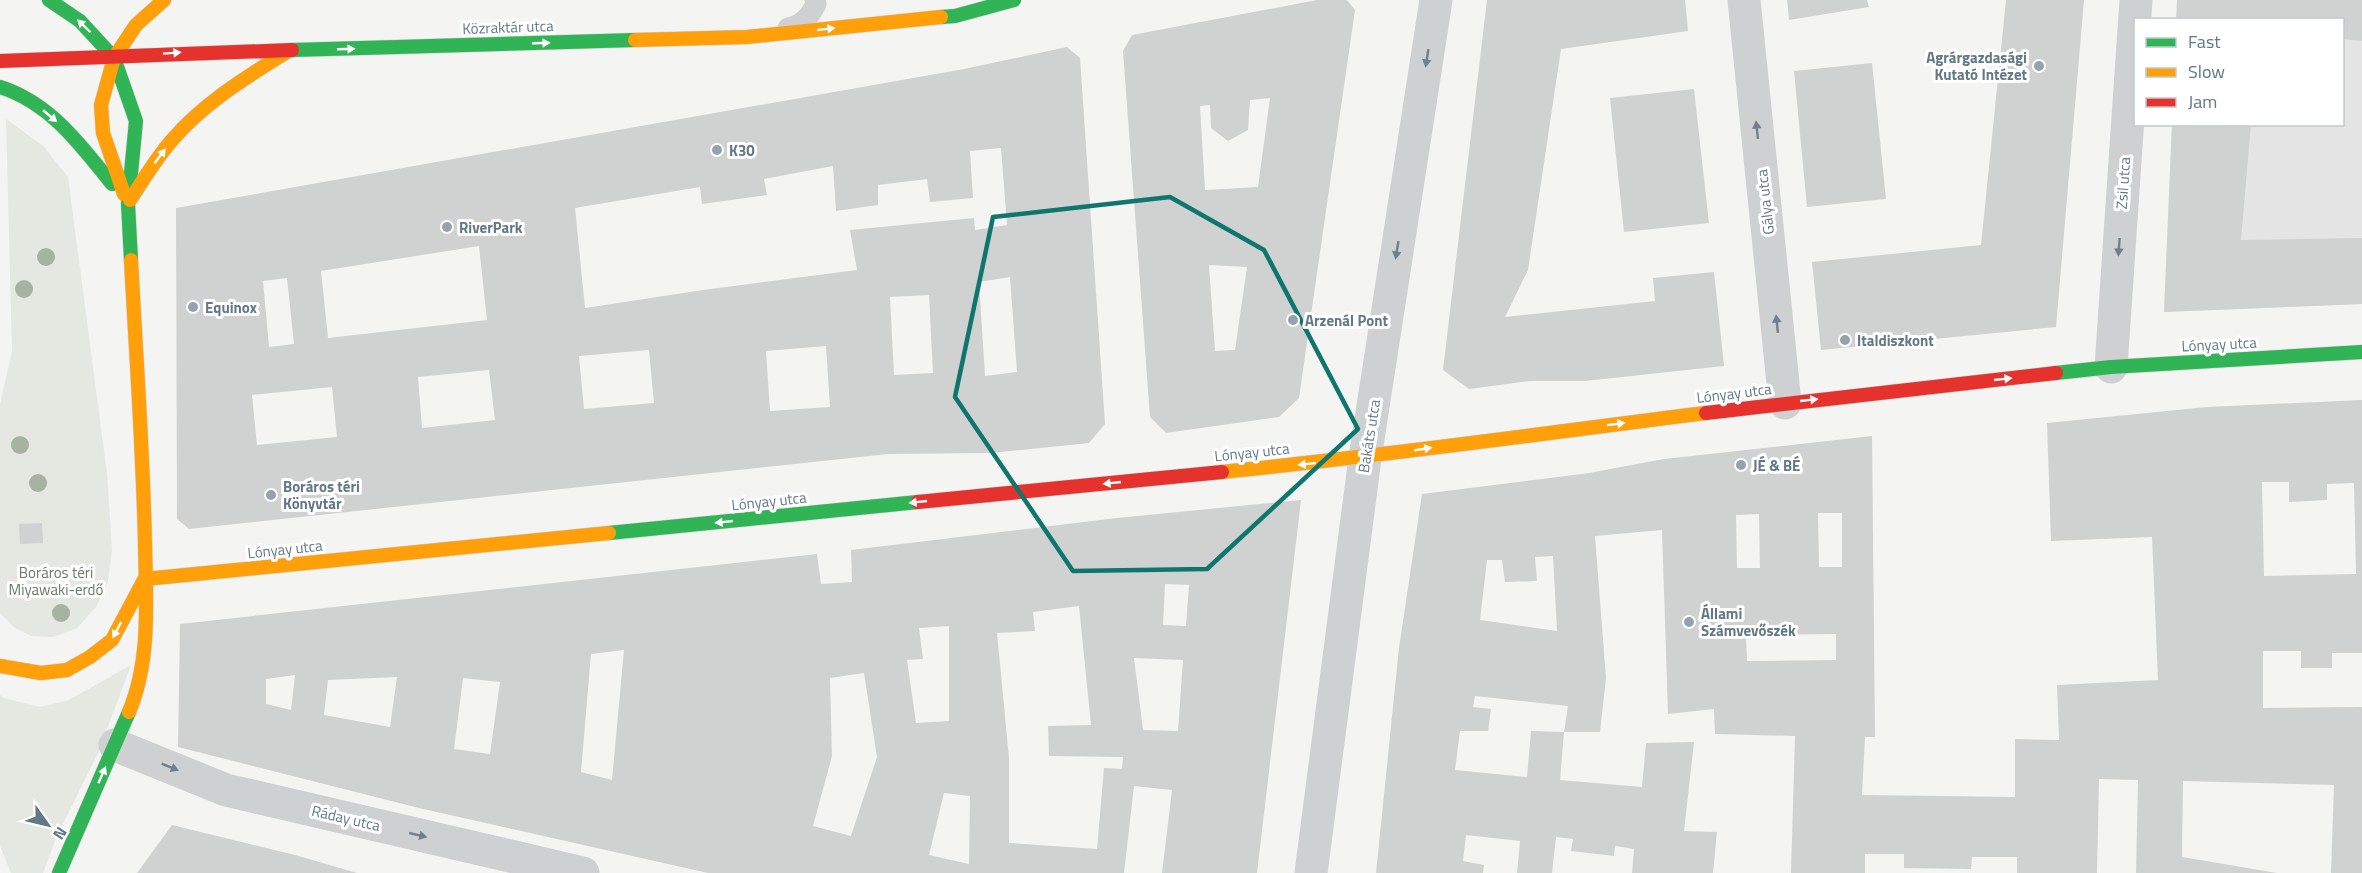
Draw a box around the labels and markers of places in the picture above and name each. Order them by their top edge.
place label: Agrárgazdasági Kutató Intézet [1926,46,2028,86]
marker: Agrárgazdasági Kutató Intézet [2032,59,2046,73]
place label: K30 [729,139,755,162]
marker: K30 [710,143,724,157]
place label: RiverPark [459,216,523,239]
marker: RiverPark [440,220,454,234]
place label: Equinox [205,296,257,319]
marker: Equinox [186,300,200,314]
place label: Arzenál Pont [1305,309,1388,332]
marker: Arzenál Pont [1286,313,1300,327]
place label: Italdiszkont [1857,329,1934,352]
marker: Italdiszkont [1838,333,1852,347]
place label: JÉ & BÉ [1753,454,1800,477]
marker: JÉ & BÉ [1734,458,1748,472]
place label: Boráros téri Könyvtár [283,475,360,515]
marker: Boráros téri Könyvtár [264,488,278,502]
place label: Állami Számvevőszék [1701,602,1796,642]
marker: Állami Számvevőszék [1682,615,1696,629]

